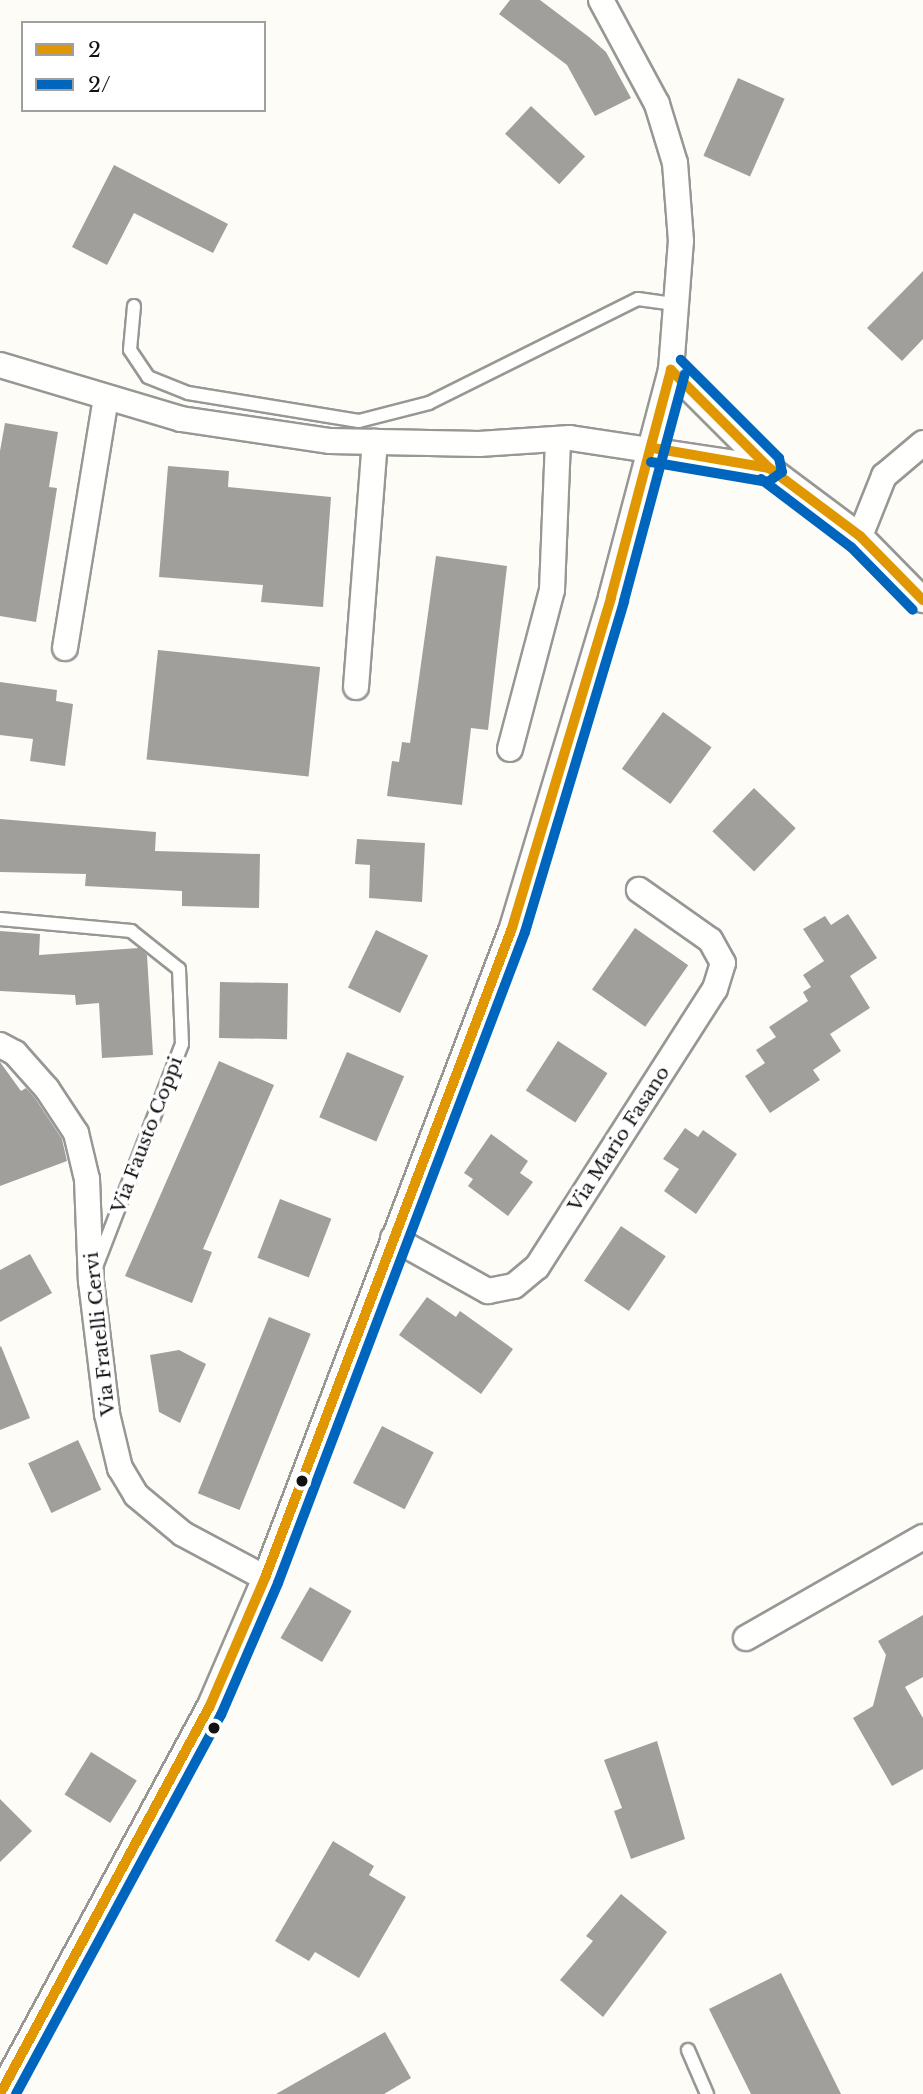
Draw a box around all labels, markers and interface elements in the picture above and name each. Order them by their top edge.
legend [21,21,266,112]
text: 2 [88,37,101,63]
text: 2/ [88,72,111,98]
street label: Via Fausto Coppi [107,1053,187,1217]
street label: Via Mario Fasano [563,1062,675,1216]
street label: Via Fratelli Cervi [80,1251,120,1417]
unlabelled marker [295,1474,309,1488]
unlabelled marker [207,1721,221,1735]

